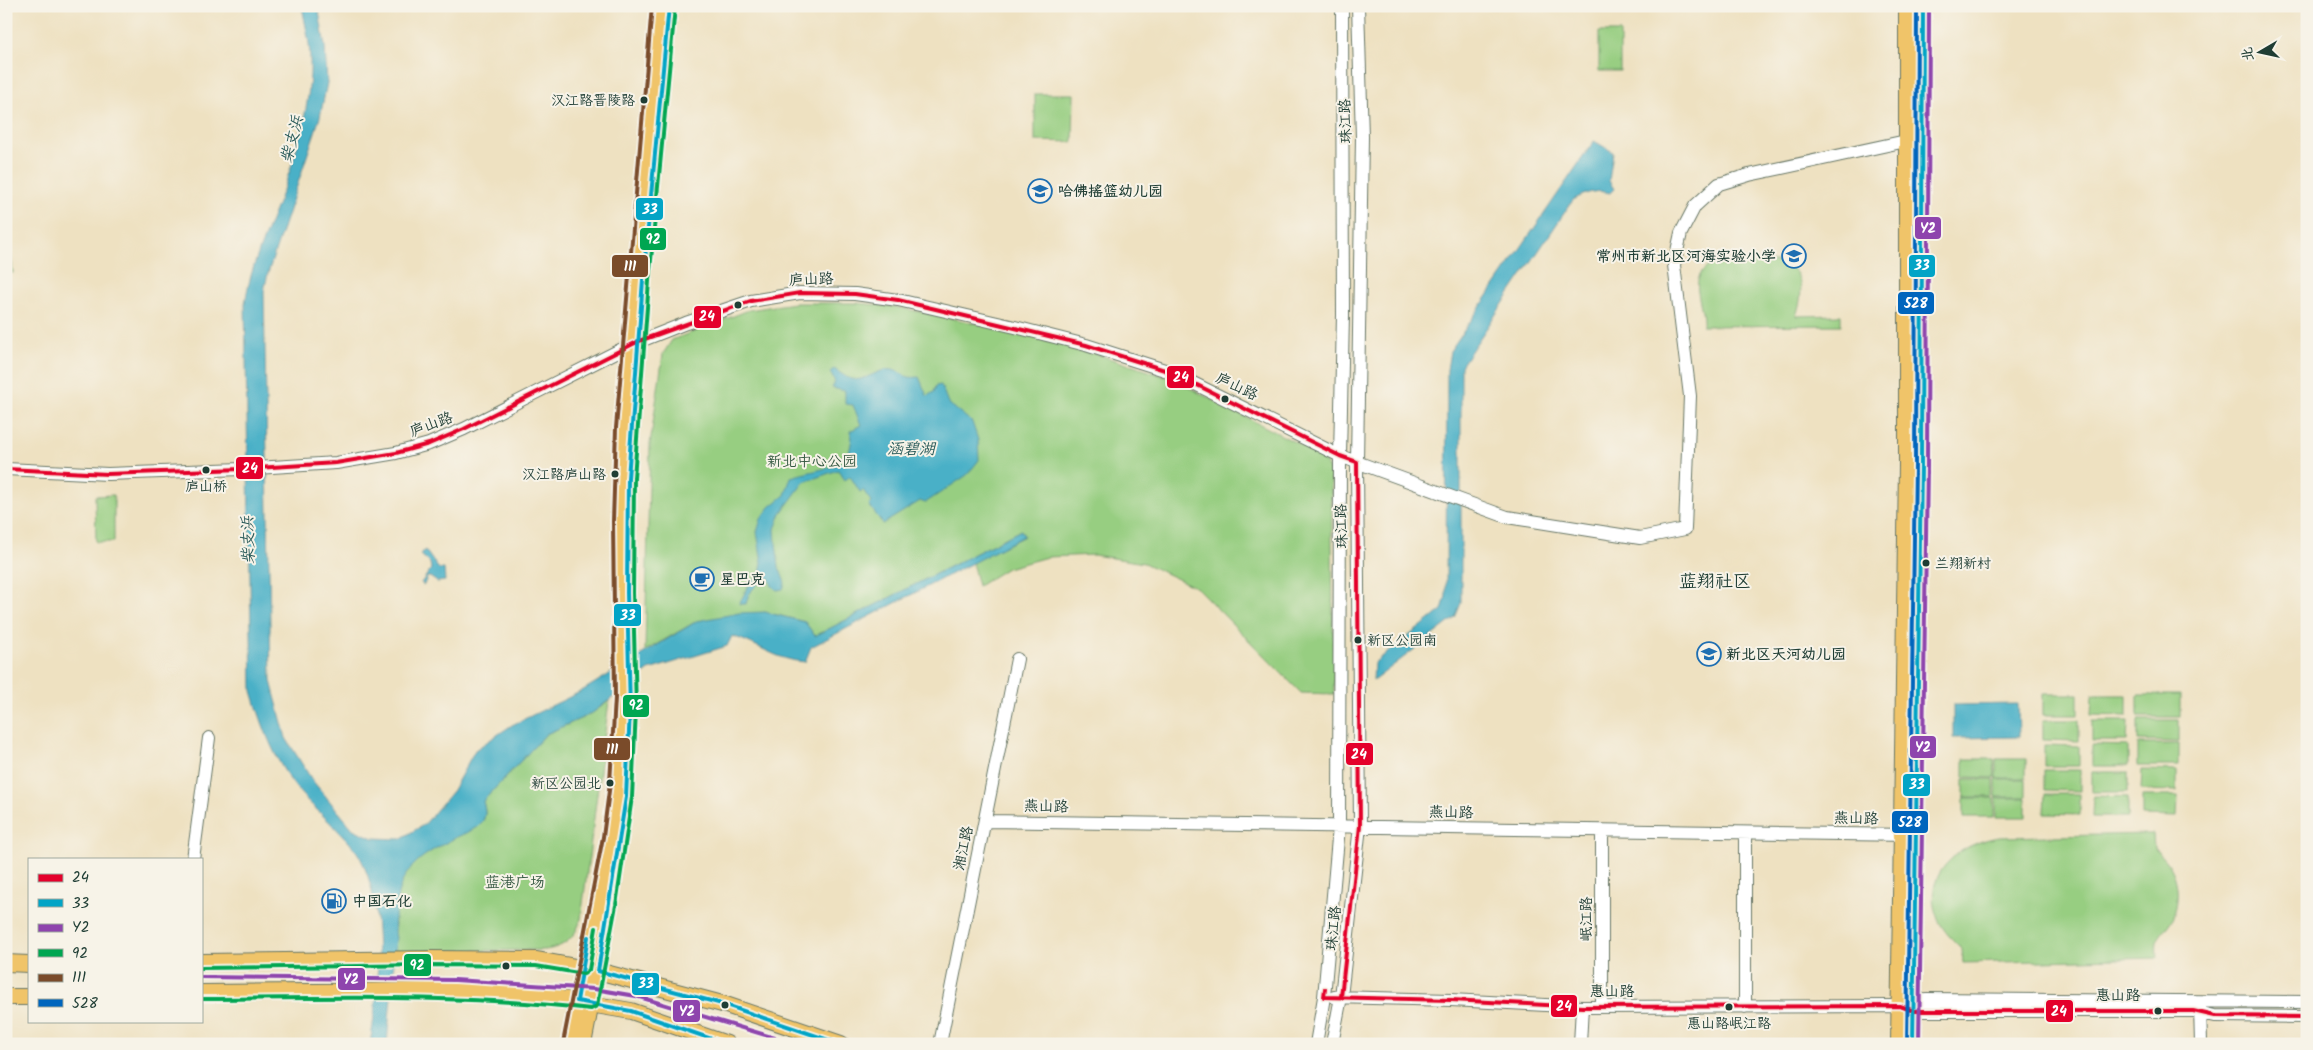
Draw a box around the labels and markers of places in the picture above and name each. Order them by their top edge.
place label: 汉江路晋陵路 [551,90,635,112]
marker: 汉江路晋陵路 [639,95,649,105]
school or university icon: 哈佛摇篮幼儿园 [1027,178,1053,204]
place label: 哈佛摇篮幼儿园 [1058,180,1163,204]
school or university icon: 常州市新北区河海实验小学 [1781,243,1807,269]
place label: 常州市新北区河海实验小学 [1596,245,1776,269]
unlabelled marker [733,300,743,310]
unlabelled marker [1220,394,1230,404]
place label: 汉江路庐山路 [522,464,606,486]
marker: 庐山桥 [201,465,211,475]
marker: 汉江路庐山路 [610,469,620,479]
place label: 庐山桥 [185,476,227,498]
place label: 兰翔新村 [1935,553,1991,575]
marker: 兰翔新村 [1921,558,1931,568]
cafe icon: 星巴克 [689,566,715,592]
place label: 星巴克 [720,568,765,592]
place label: 新区公园南 [1367,630,1437,652]
marker: 新区公园南 [1353,635,1363,645]
school or university icon: 新北区天河幼儿园 [1696,641,1722,667]
place label: 新北区天河幼儿园 [1726,643,1846,667]
place label: 新区公园北 [531,773,601,795]
marker: 新区公园北 [605,778,615,788]
fuel station icon: 中国石化 [321,888,347,914]
place label: 中国石化 [352,890,412,914]
unlabelled marker [501,961,511,971]
unlabelled marker [720,1000,730,1010]
marker: 惠山路岷江路 [1724,1002,1734,1012]
unlabelled marker [2153,1006,2163,1016]
place label: 惠山路岷江路 [1687,1013,1771,1035]

